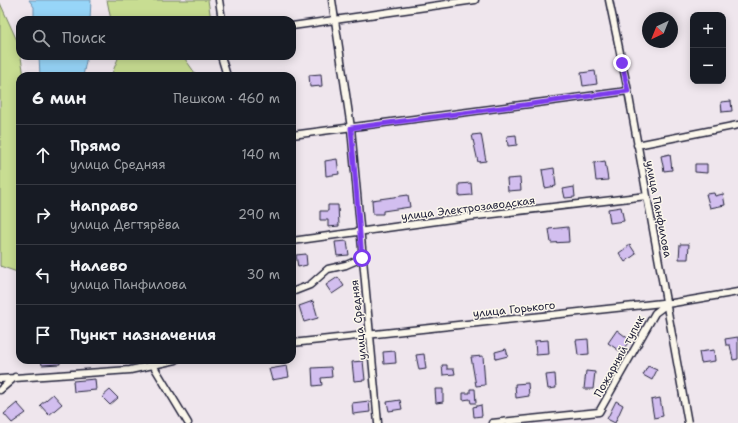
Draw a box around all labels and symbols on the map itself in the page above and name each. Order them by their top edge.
north arrow [642,12,678,48]
route end [613,54,631,72]
street label: улица Панфилова [642,159,675,259]
street label: улица Электрозаводская [400,193,536,224]
route start [353,249,371,267]
street label: улица Средняя [347,279,370,361]
street label: улица Горького [472,298,556,321]
street label: Пожарный тупик [591,312,648,400]

